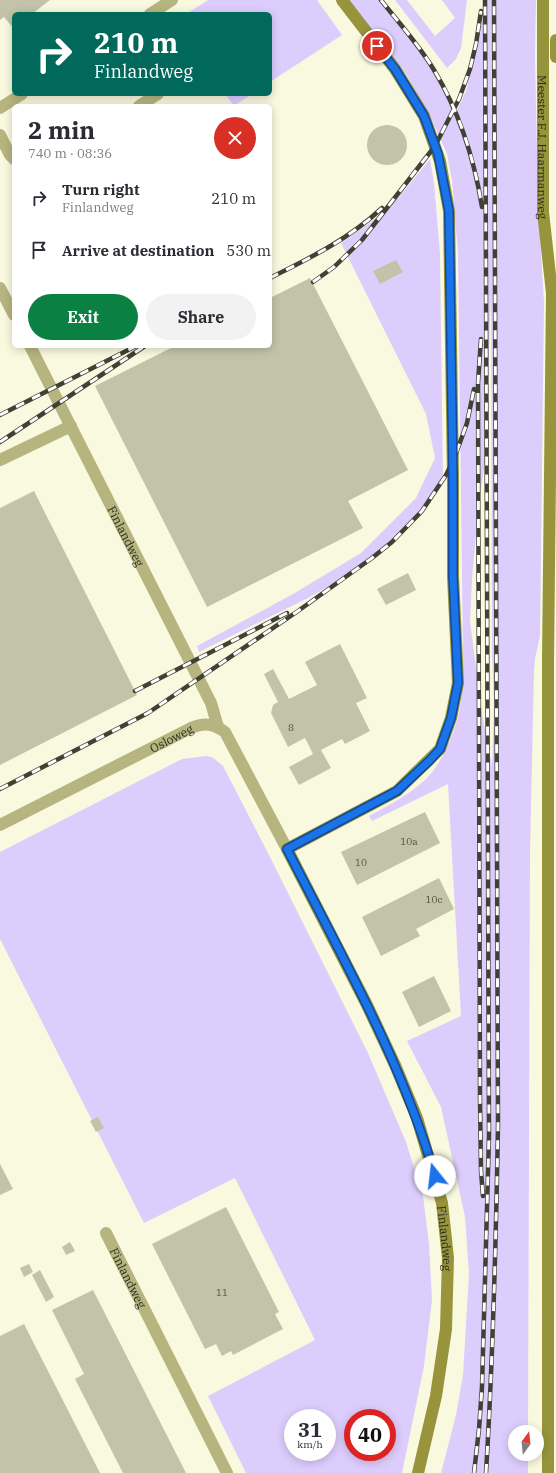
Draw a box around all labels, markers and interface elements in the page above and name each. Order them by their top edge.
text: 210 m [94,24,178,61]
icon: right [28,28,80,80]
pin [360,29,394,63]
icon: arrive [366,35,388,57]
text: Finlandweg [94,60,193,83]
street label: Meester F.J. Haarmanweg [536,75,551,220]
text: 2 min [28,114,95,146]
button: close [214,117,256,159]
text: 740 m · 08:36 [28,145,112,162]
text: Turn right [62,180,140,199]
icon: right [28,187,50,209]
text: 210 m [211,189,256,208]
text: Finlandweg [62,199,133,216]
icon: arrive [28,239,50,261]
text: Arrive at destination [62,241,214,260]
text: 530 m [226,241,271,260]
button: Exit [28,294,138,340]
button: Share [146,294,256,340]
street label: Finlandweg [105,503,148,569]
street label: Osloweg [147,721,196,755]
house number: 8 [288,721,294,734]
house number: 10a [400,835,418,848]
house number: 10 [355,856,367,869]
house number: 10c [425,893,443,906]
position arrow [414,1155,456,1197]
street label: Finlandweg [435,1205,456,1272]
street label: Finlandweg [107,1245,150,1311]
house number: 11 [216,1286,228,1299]
speed limit sign: 40 [344,1409,396,1461]
text: 31 [298,1416,322,1443]
north arrow [508,1425,544,1461]
map controls [508,1425,544,1461]
text: km/h [297,1438,323,1451]

